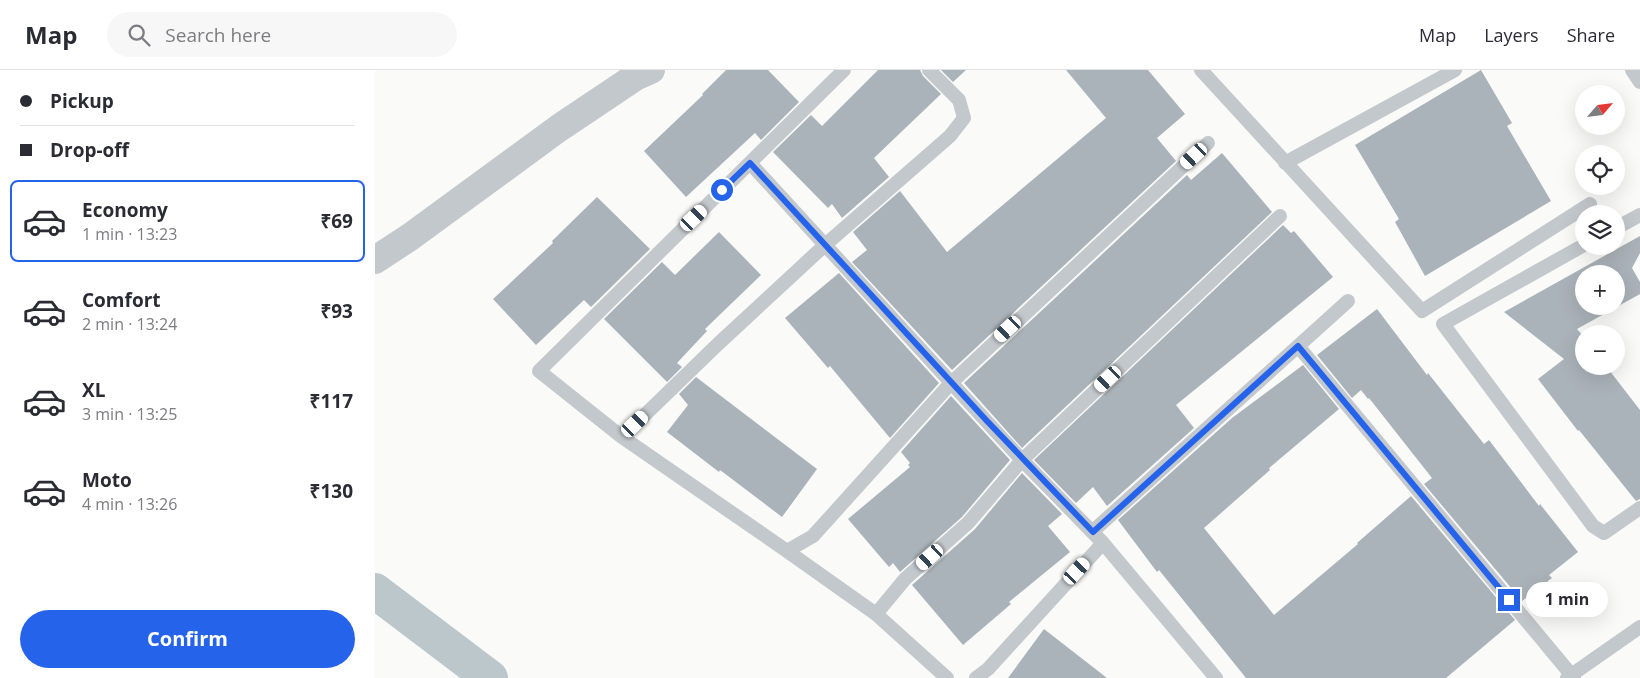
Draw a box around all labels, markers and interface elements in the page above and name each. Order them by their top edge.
search box [107,12,457,57]
text: Map [25,18,77,51]
icon: search [125,21,153,49]
text: Search here [165,22,271,48]
text: Map [1419,23,1456,47]
text: Layers [1484,23,1539,47]
text: Share [1567,23,1615,47]
north arrow [1575,85,1625,135]
map controls [1575,85,1625,375]
text: Pickup [50,88,114,114]
text: Drop-off [50,137,129,163]
car [1177,140,1210,172]
button: locate [1575,145,1625,195]
route start [711,179,733,201]
text: Economy [82,197,168,223]
icon: car [22,199,67,244]
car [678,202,710,234]
button: layers [1575,205,1625,255]
text: ₹69 [320,208,353,234]
text: 1 min · 13:23 [82,223,177,245]
button: + [1575,265,1625,315]
text: Comfort [82,287,161,313]
icon: car [22,289,67,334]
text: ₹93 [320,298,353,324]
text: 2 min · 13:24 [82,313,177,335]
car [991,313,1024,345]
button: − [1575,325,1625,375]
car [1091,363,1124,395]
text: XL [82,377,105,403]
icon: car [22,379,67,424]
text: ₹117 [310,388,353,414]
text: 3 min · 13:25 [82,403,177,425]
car [619,408,651,440]
text: Moto [82,467,132,493]
icon: car [22,469,67,514]
text: ₹130 [310,478,353,504]
text: 4 min · 13:26 [82,493,177,515]
car [913,541,946,573]
car [1061,555,1092,587]
callout: 1 min [1527,582,1609,618]
text: 1 min [1545,588,1589,610]
route end [1498,589,1520,611]
button: Confirm [20,610,355,668]

